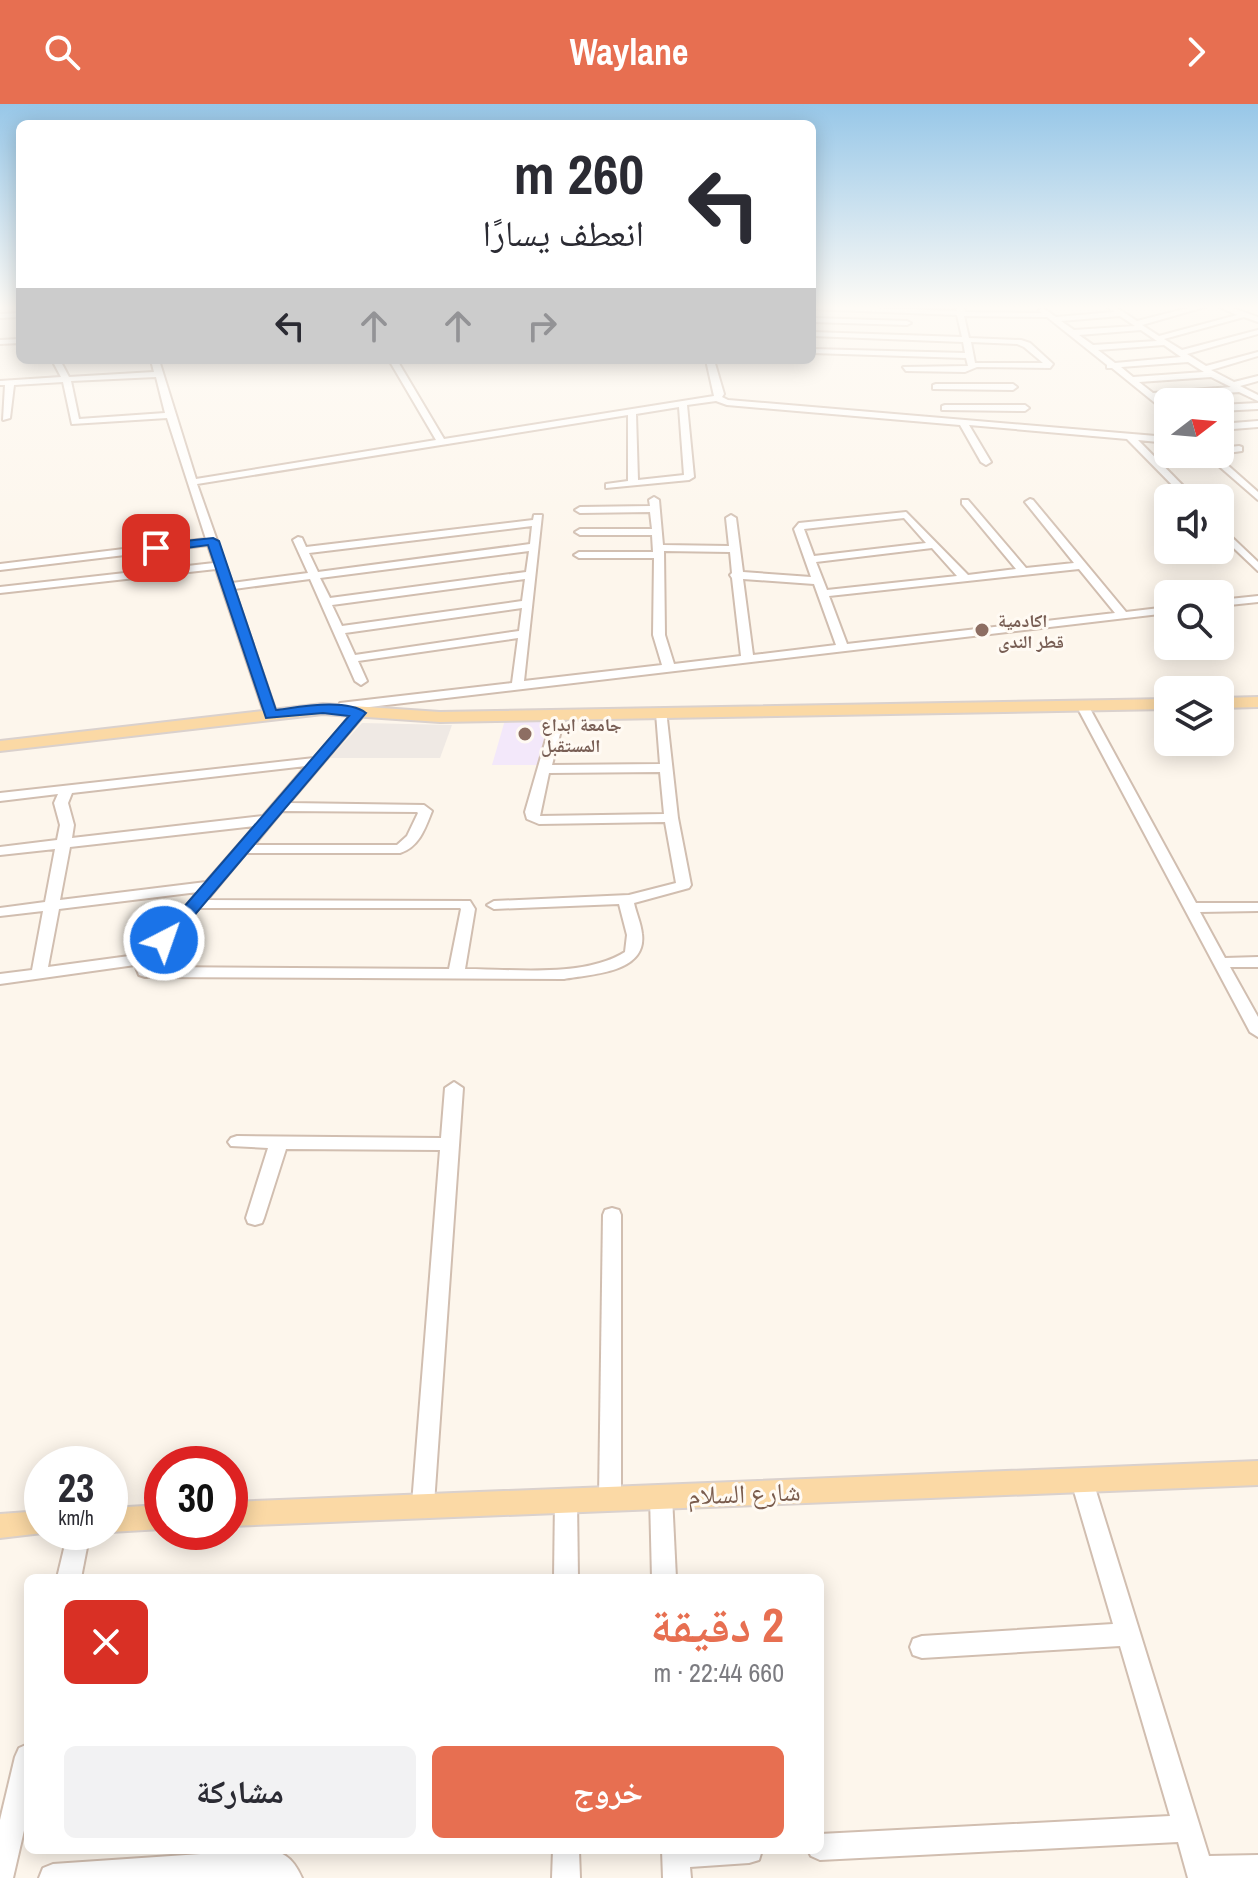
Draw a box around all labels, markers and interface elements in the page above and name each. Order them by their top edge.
text: Waylane [570,28,688,76]
icon: search [40,30,84,74]
icon: forward [1174,30,1218,74]
text: 260 m [514,136,644,211]
icon: left [672,152,776,256]
text: انعطف يسارًا [483,209,644,257]
icon: left [268,304,312,348]
icon: ahead [352,304,396,348]
icon: ahead [436,304,480,348]
icon: right [520,304,564,348]
north arrow [1154,388,1234,468]
map controls [1154,388,1234,756]
button: sound [1154,484,1234,564]
pin [122,514,190,582]
icon: arrive [134,526,178,570]
button: search [1154,580,1234,660]
place label: اكادمية قطر الندى [998,608,1064,654]
marker: اكادمية قطر الندى [973,621,991,639]
button: layers [1154,676,1234,756]
place label: جامعة ابداع المستقبل [541,712,622,758]
marker: جامعة ابداع المستقبل [516,725,534,743]
position arrow [122,898,206,982]
speed limit sign: 30 [144,1446,248,1550]
text: 23 [58,1461,94,1514]
street label: شارع السلام [687,1474,801,1513]
text: km/h [58,1504,94,1531]
text: 2 دقيقة [650,1592,784,1657]
button: close [64,1600,148,1684]
text: 660 m · 22:44 [654,1655,784,1690]
button: مشاركة [64,1746,416,1838]
button: خروج [432,1746,784,1838]

